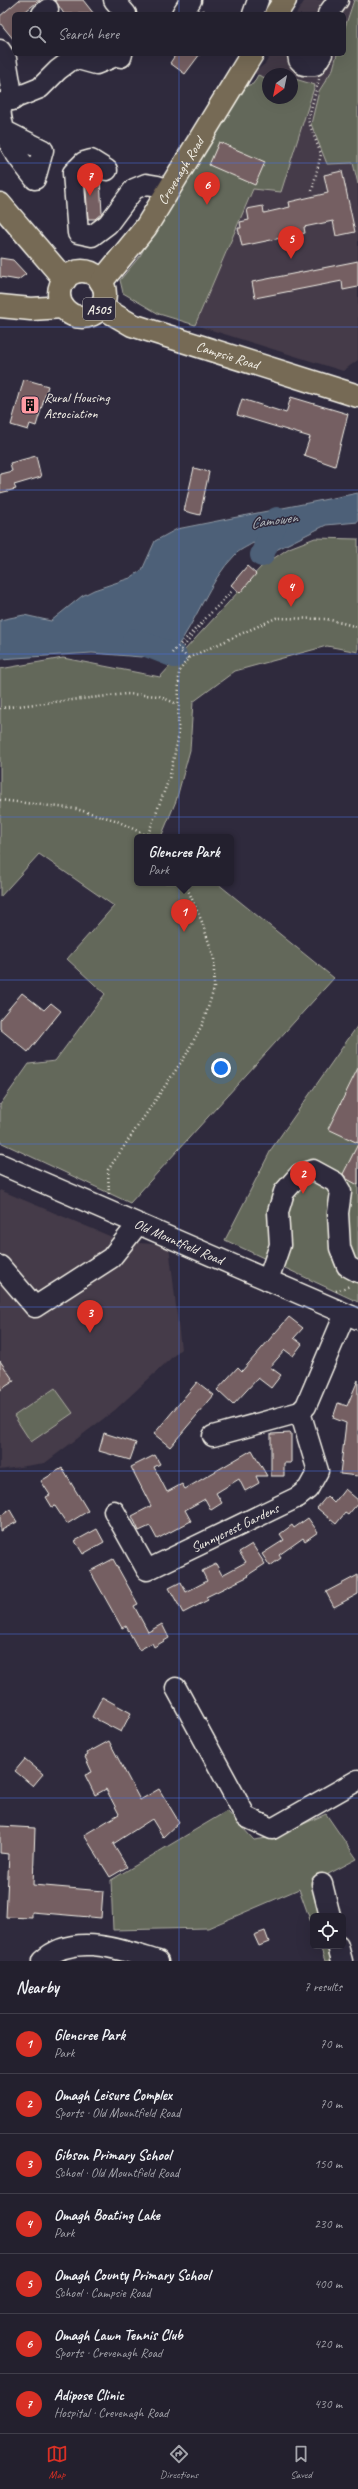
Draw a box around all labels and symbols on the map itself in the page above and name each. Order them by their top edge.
north arrow [262,68,298,104]
street label: Crevenagh Road [154,132,209,208]
pin: 7 [77,163,103,196]
pin: 6 [194,172,220,205]
pin: 5 [278,226,304,259]
road number: A505 [83,298,115,320]
street label: Campsie Road [194,338,263,374]
place label: Rural Housing Association [44,389,110,422]
building icon: Rural Housing Association [19,394,41,416]
water label: Camowen [250,508,300,533]
pin: 4 [278,574,304,607]
pin: 1 [171,899,197,932]
your location [211,1058,231,1078]
pin: 2 [290,1161,316,1194]
street label: Old Mountfield Road [132,1215,228,1270]
pin: 3 [77,1300,103,1333]
street label: Sunnycrest Gardens [188,1499,283,1556]

